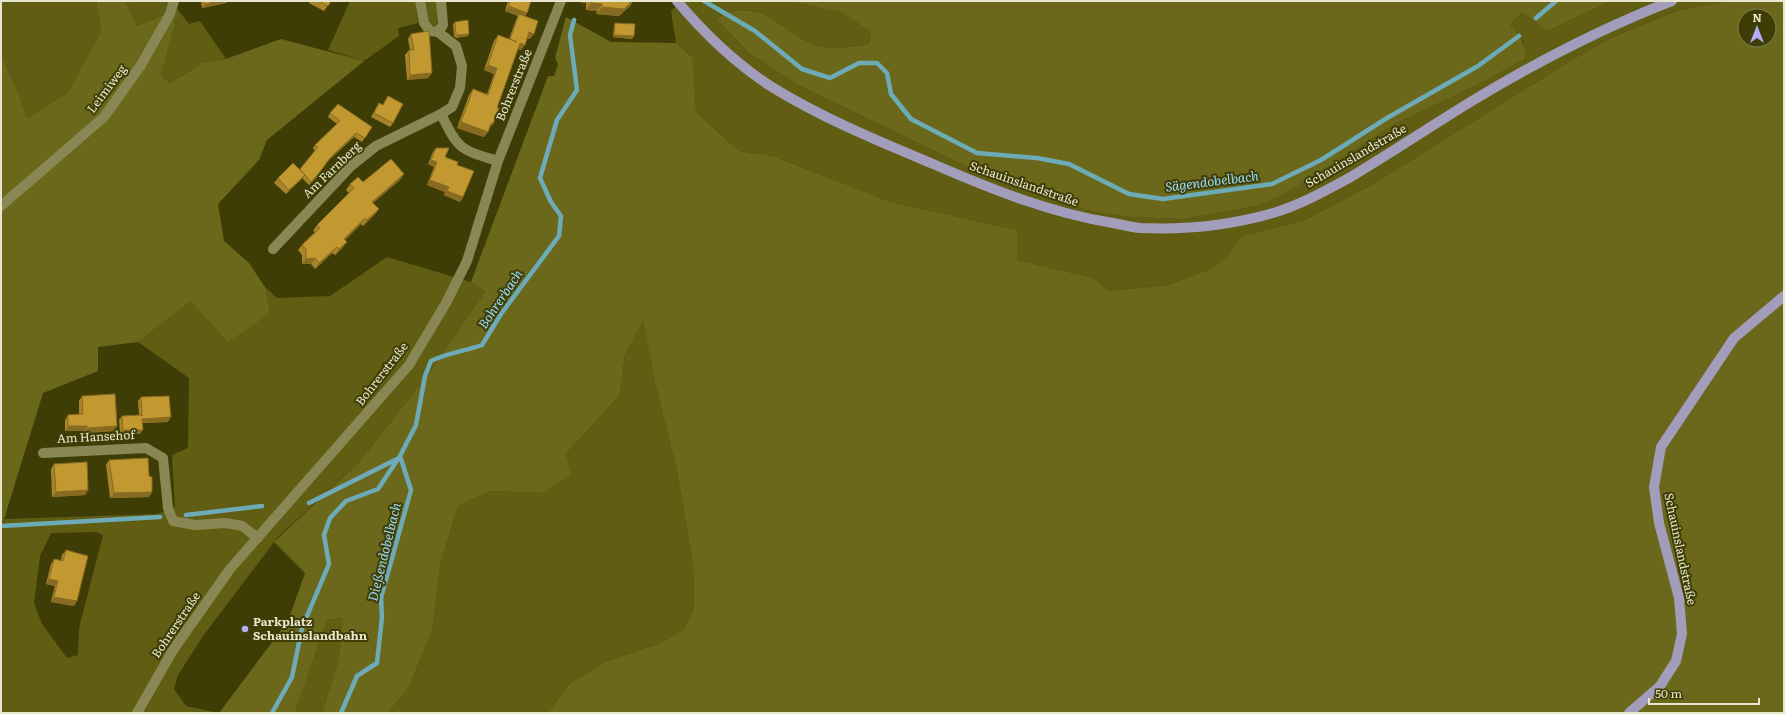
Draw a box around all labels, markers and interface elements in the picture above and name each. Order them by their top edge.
north arrow [1737,8,1777,48]
text: N [1752,9,1762,25]
street label: Bohrerstraße [490,46,536,123]
street label: Leimiweg [82,60,131,116]
street label: Schauinslandstraße [1302,119,1409,191]
street label: Am Farnberg [298,137,365,202]
street label: Schauinslandstraße [967,156,1081,210]
water label: Sägendobelbach [1164,165,1260,196]
water label: Bohrerbach [473,265,527,332]
street label: Bohrerstraße [351,338,412,409]
street label: Am Hansehof [57,425,137,447]
street label: Schauinslandstraße [1660,491,1702,606]
water label: Dießendobelbach [362,500,405,603]
street label: Bohrerstraße [146,588,204,661]
place label: Parkplatz Schauinslandbahn [253,612,368,644]
marker: Parkplatz Schauinslandbahn [240,624,250,634]
scale bar [1649,680,1759,706]
text: 50 m [1655,684,1682,702]

